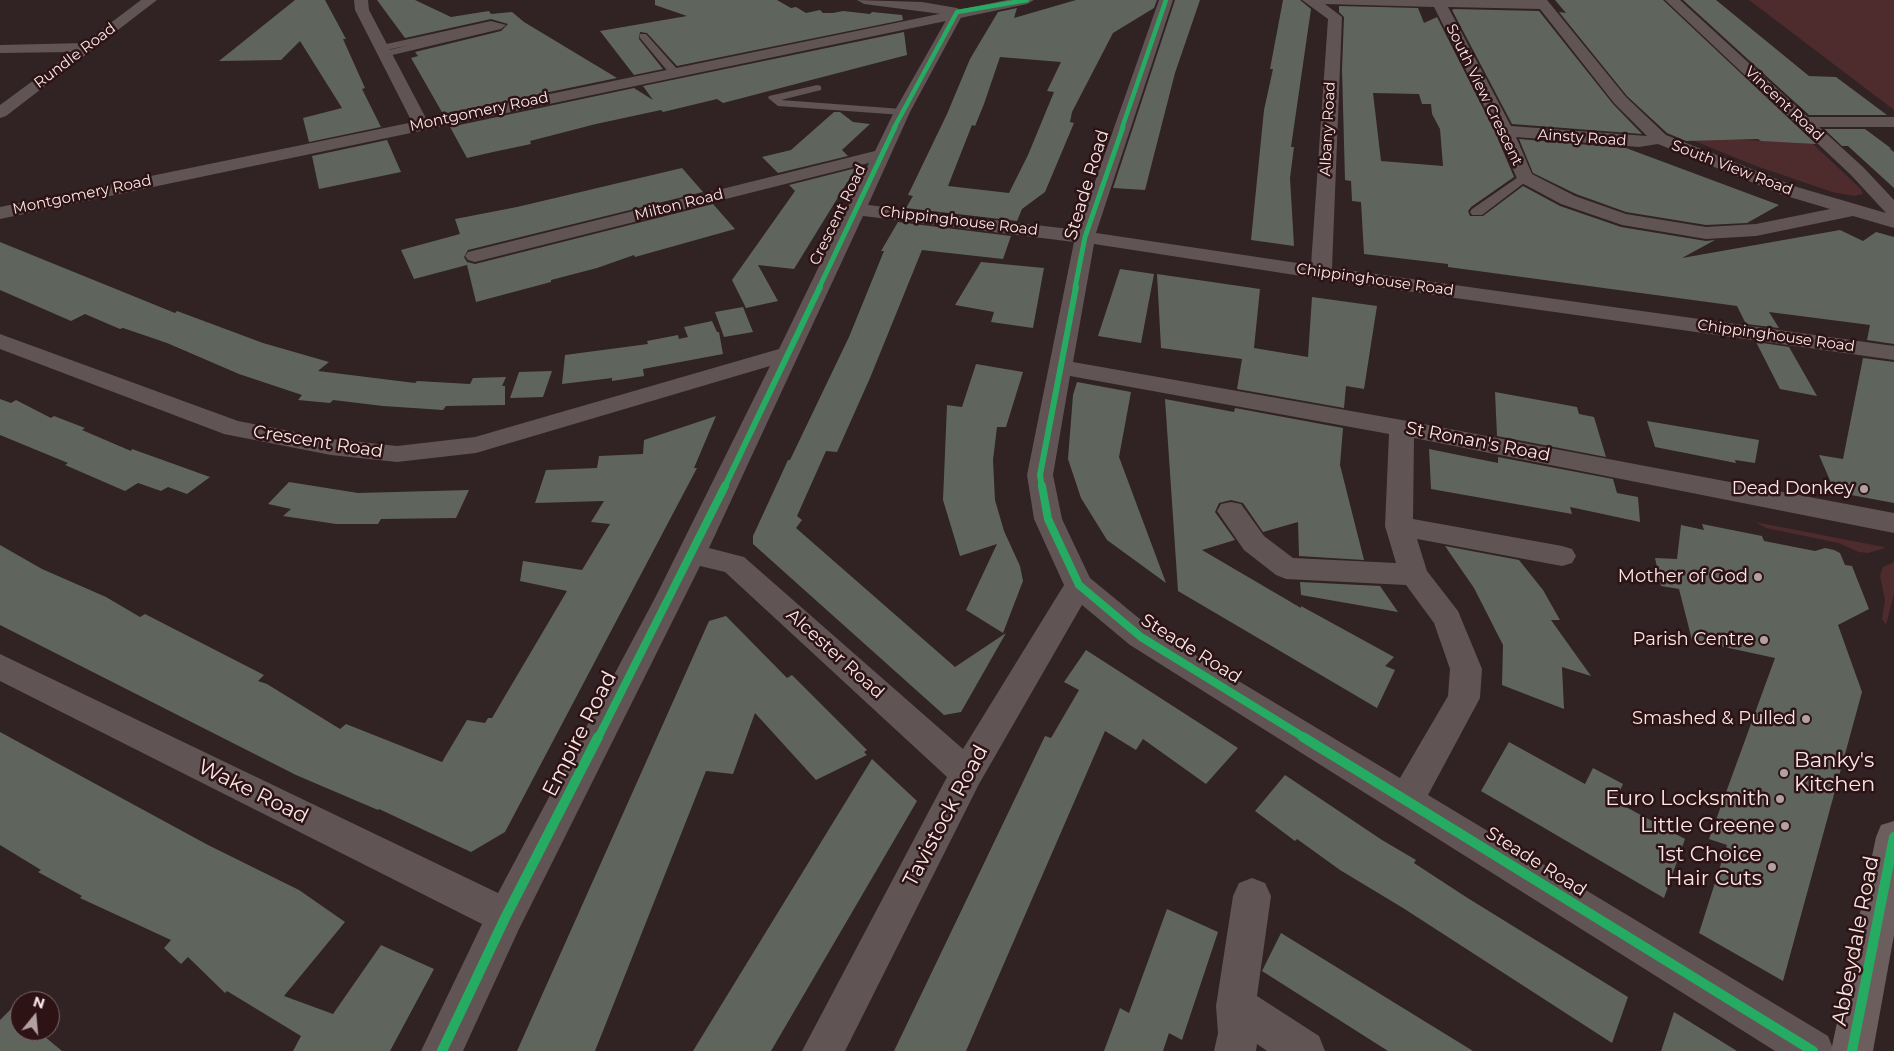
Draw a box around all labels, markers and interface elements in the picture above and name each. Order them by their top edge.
street label: Rundle Road [31,19,119,93]
street label: South View Crescent [1442,21,1526,169]
street label: Vincent Road [1741,63,1827,145]
street label: Albany Road [1317,81,1339,177]
street label: Montgomery Road [408,88,550,136]
street label: Ainsty Road [1537,126,1627,150]
street label: Steade Road [1060,127,1114,243]
street label: South View Road [1669,137,1795,199]
street label: Crescent Road [806,162,870,268]
street label: Montgomery Road [11,171,153,219]
street label: Milton Road [633,185,725,225]
street label: Chippinghouse Road [879,202,1039,240]
street label: Chippinghouse Road [1295,260,1455,300]
street label: Chippinghouse Road [1696,316,1856,356]
street label: St Ronan's Road [1404,417,1552,467]
street label: Crescent Road [251,421,385,463]
place label: Dead Donkey [1732,478,1854,500]
marker: Dead Donkey [1858,483,1870,495]
place label: Mother of God [1618,566,1748,588]
marker: Mother of God [1752,571,1764,583]
street label: Alcester Road [782,604,888,704]
street label: Steade Road [1137,610,1245,688]
place label: Parish Centre [1633,629,1754,651]
marker: Parish Centre [1758,634,1770,646]
street label: Empire Road [538,667,622,801]
place label: Smashed & Pulled [1632,708,1796,730]
marker: Smashed & Pulled [1800,713,1812,725]
street label: Tavistock Road [898,741,994,891]
place label: Banky's Kitchen [1794,748,1875,798]
street label: Wake Road [194,754,312,830]
marker: Banky's Kitchen [1778,767,1790,779]
place label: Euro Locksmith [1605,786,1770,812]
marker: Euro Locksmith [1774,793,1786,805]
place label: Little Greene [1640,813,1775,839]
marker: Little Greene [1779,820,1791,832]
street label: Steade Road [1482,823,1590,901]
place label: 1st Choice Hair Cuts [1658,842,1762,892]
street label: Abbeydale Road [1827,854,1885,1028]
marker: 1st Choice Hair Cuts [1766,861,1778,873]
north arrow [10,991,60,1041]
text: N [31,992,47,1013]

